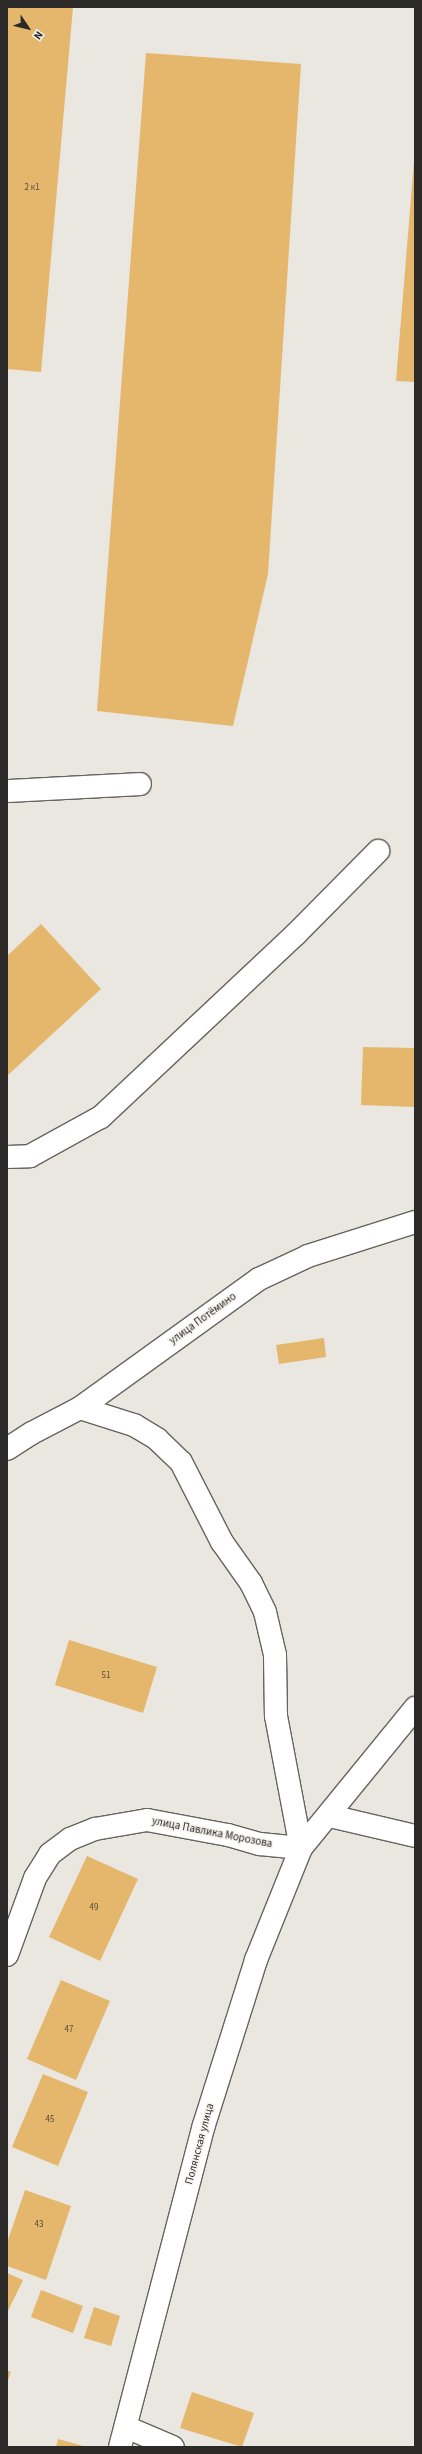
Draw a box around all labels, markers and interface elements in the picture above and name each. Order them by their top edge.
north arrow [8,8,48,48]
text: N [30,28,46,42]
house number: 2 к1 [24,183,40,193]
street label: улица Потёмино [167,1290,239,1348]
house number: 51 [102,1671,110,1681]
street label: улица Павлика Морозова [151,1815,273,1851]
house number: 49 [90,1903,98,1913]
house number: 47 [65,2025,73,2035]
street label: Полянская улица [183,2102,217,2186]
house number: 45 [46,2115,54,2125]
house number: 43 [35,2220,43,2230]

